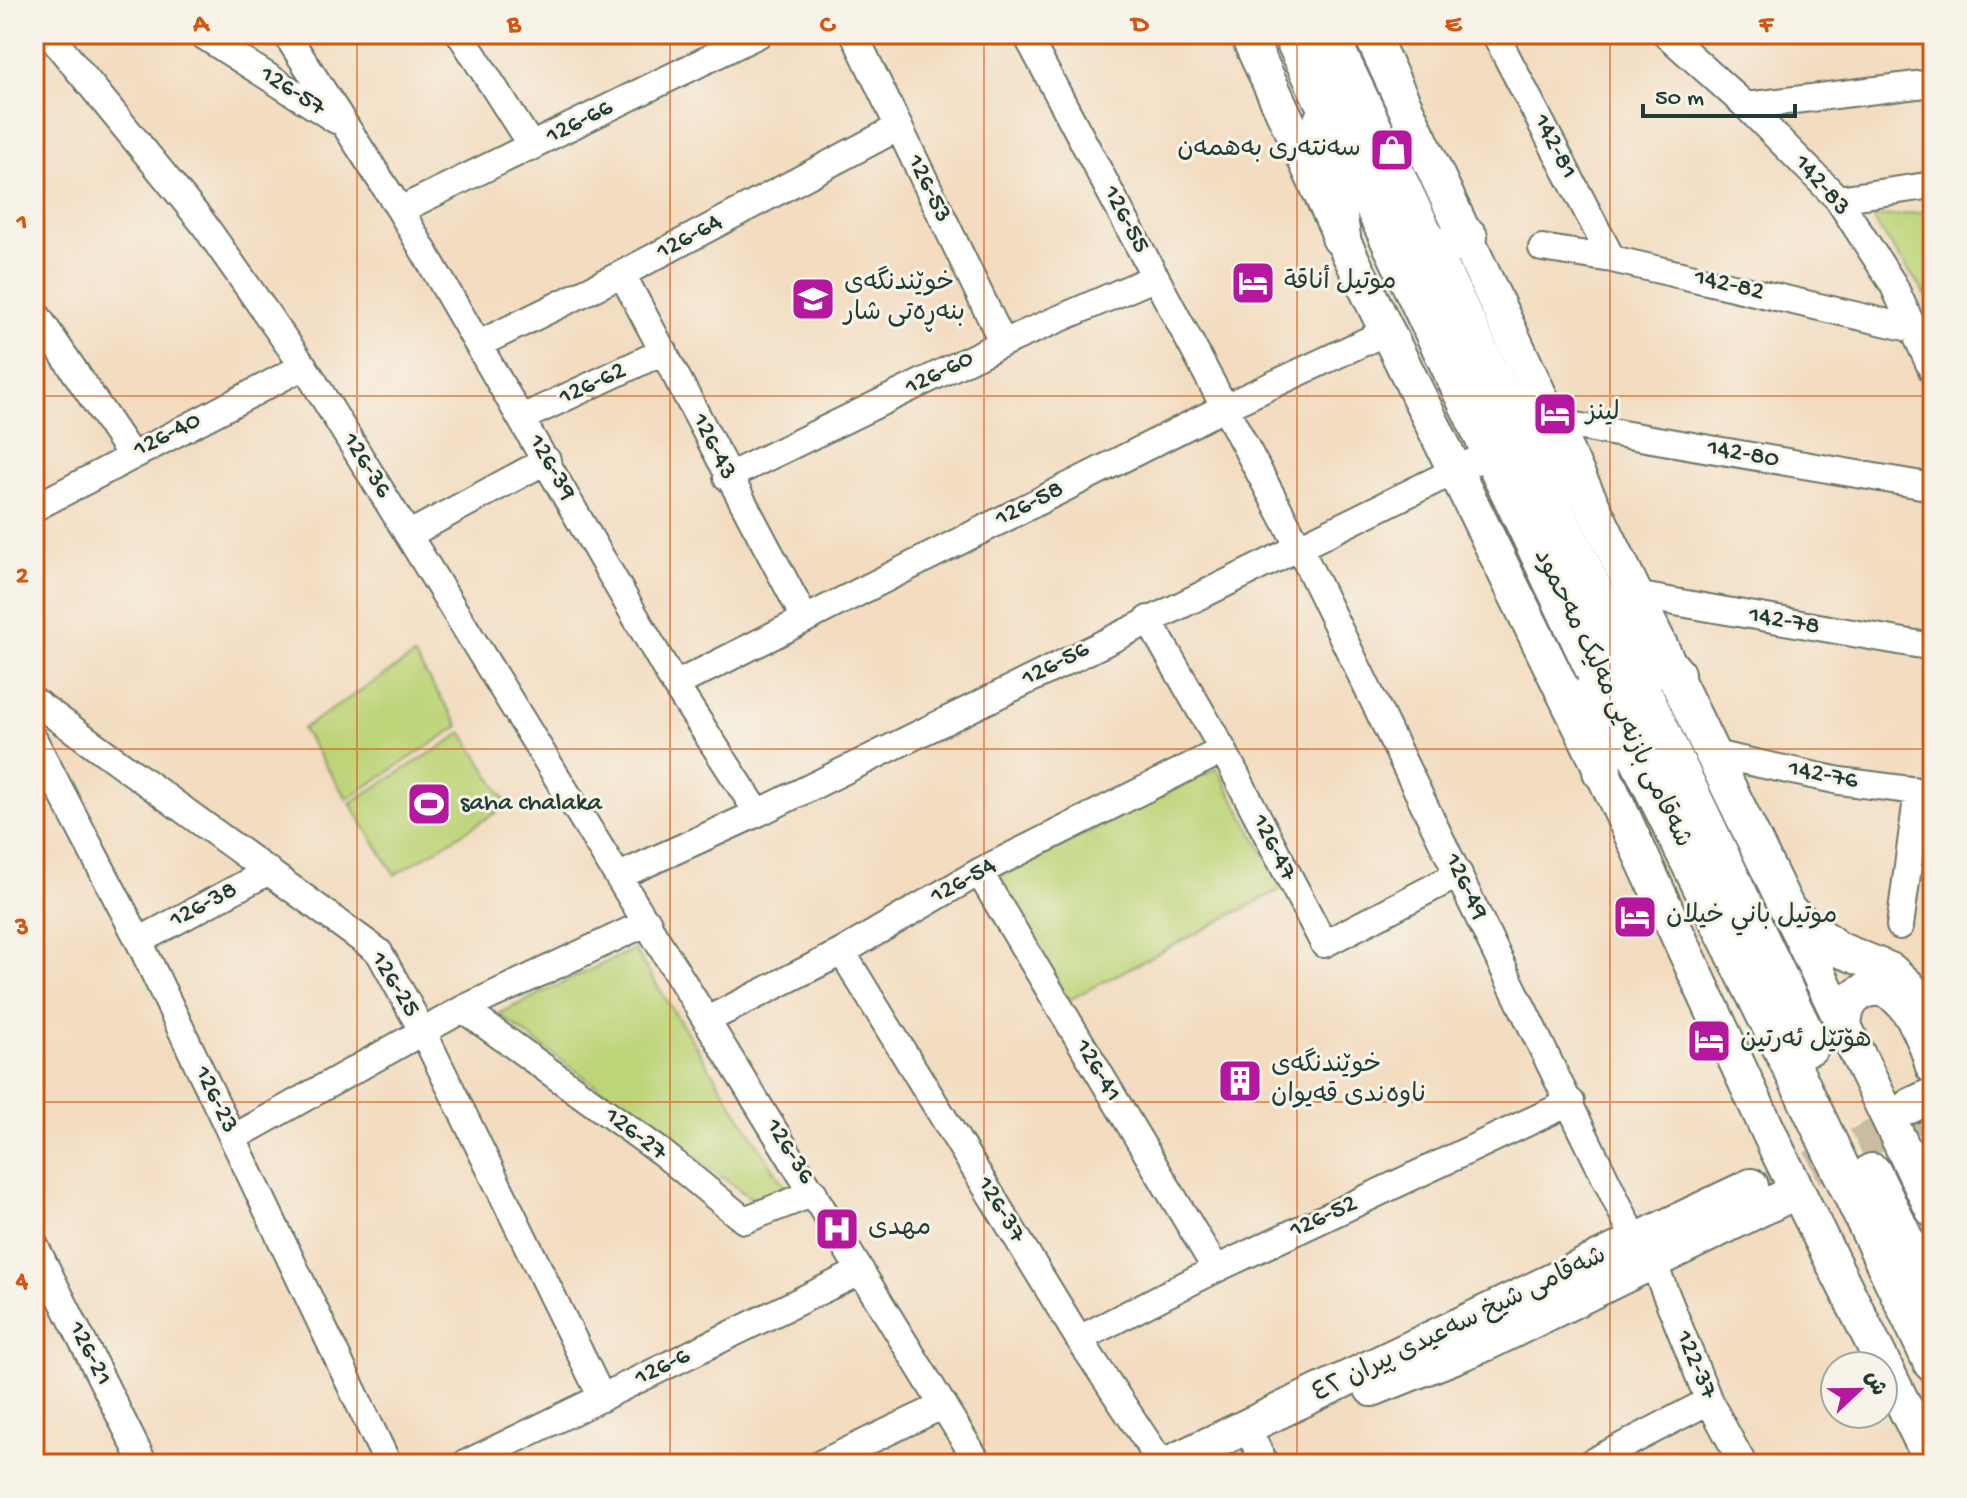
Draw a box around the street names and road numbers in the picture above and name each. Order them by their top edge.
street label: 126-57 [253,59,332,125]
street label: 126-66 [540,93,619,153]
street label: 142-81 [1524,109,1583,185]
street label: 142-83 [1785,148,1856,223]
street label: 126-53 [898,149,958,228]
street label: 126-55 [1094,180,1156,259]
street label: 126-64 [651,208,728,269]
street label: 142-82 [1690,263,1767,309]
street label: 126-60 [900,344,980,404]
street label: 126-62 [554,356,632,414]
street label: 126-40 [128,406,207,467]
street label: 126-43 [683,408,743,485]
street label: 126-36 [333,427,398,505]
street label: 126-39 [519,429,582,507]
street label: 142-80 [1704,433,1782,477]
street label: 126-58 [990,475,1069,536]
street label: شەقامی بازنەیی مەلیک مەحمود [1525,545,1697,853]
street label: 142-78 [1745,600,1822,643]
street label: 126-56 [1016,635,1096,695]
street label: 142-76 [1784,754,1861,798]
street label: 126-47 [1243,809,1303,888]
street label: 126-49 [1435,848,1494,925]
street label: 126-54 [925,851,1002,913]
street label: 126-38 [164,875,243,937]
street label: 126-25 [362,946,426,1023]
street label: 126-41 [1066,1033,1128,1108]
street label: 126-23 [185,1060,244,1139]
street label: 126-27 [597,1101,674,1170]
street label: 126-36 [756,1113,821,1191]
street label: 126-37 [968,1170,1032,1250]
street label: 126-52 [1284,1189,1363,1247]
street label: شەقامی شیخ سەعیدی پیران ٤٢ [1308,1241,1612,1411]
street label: 126-21 [59,1316,118,1391]
street label: 122-37 [1666,1325,1724,1405]
street label: 126-6 [629,1341,696,1395]

